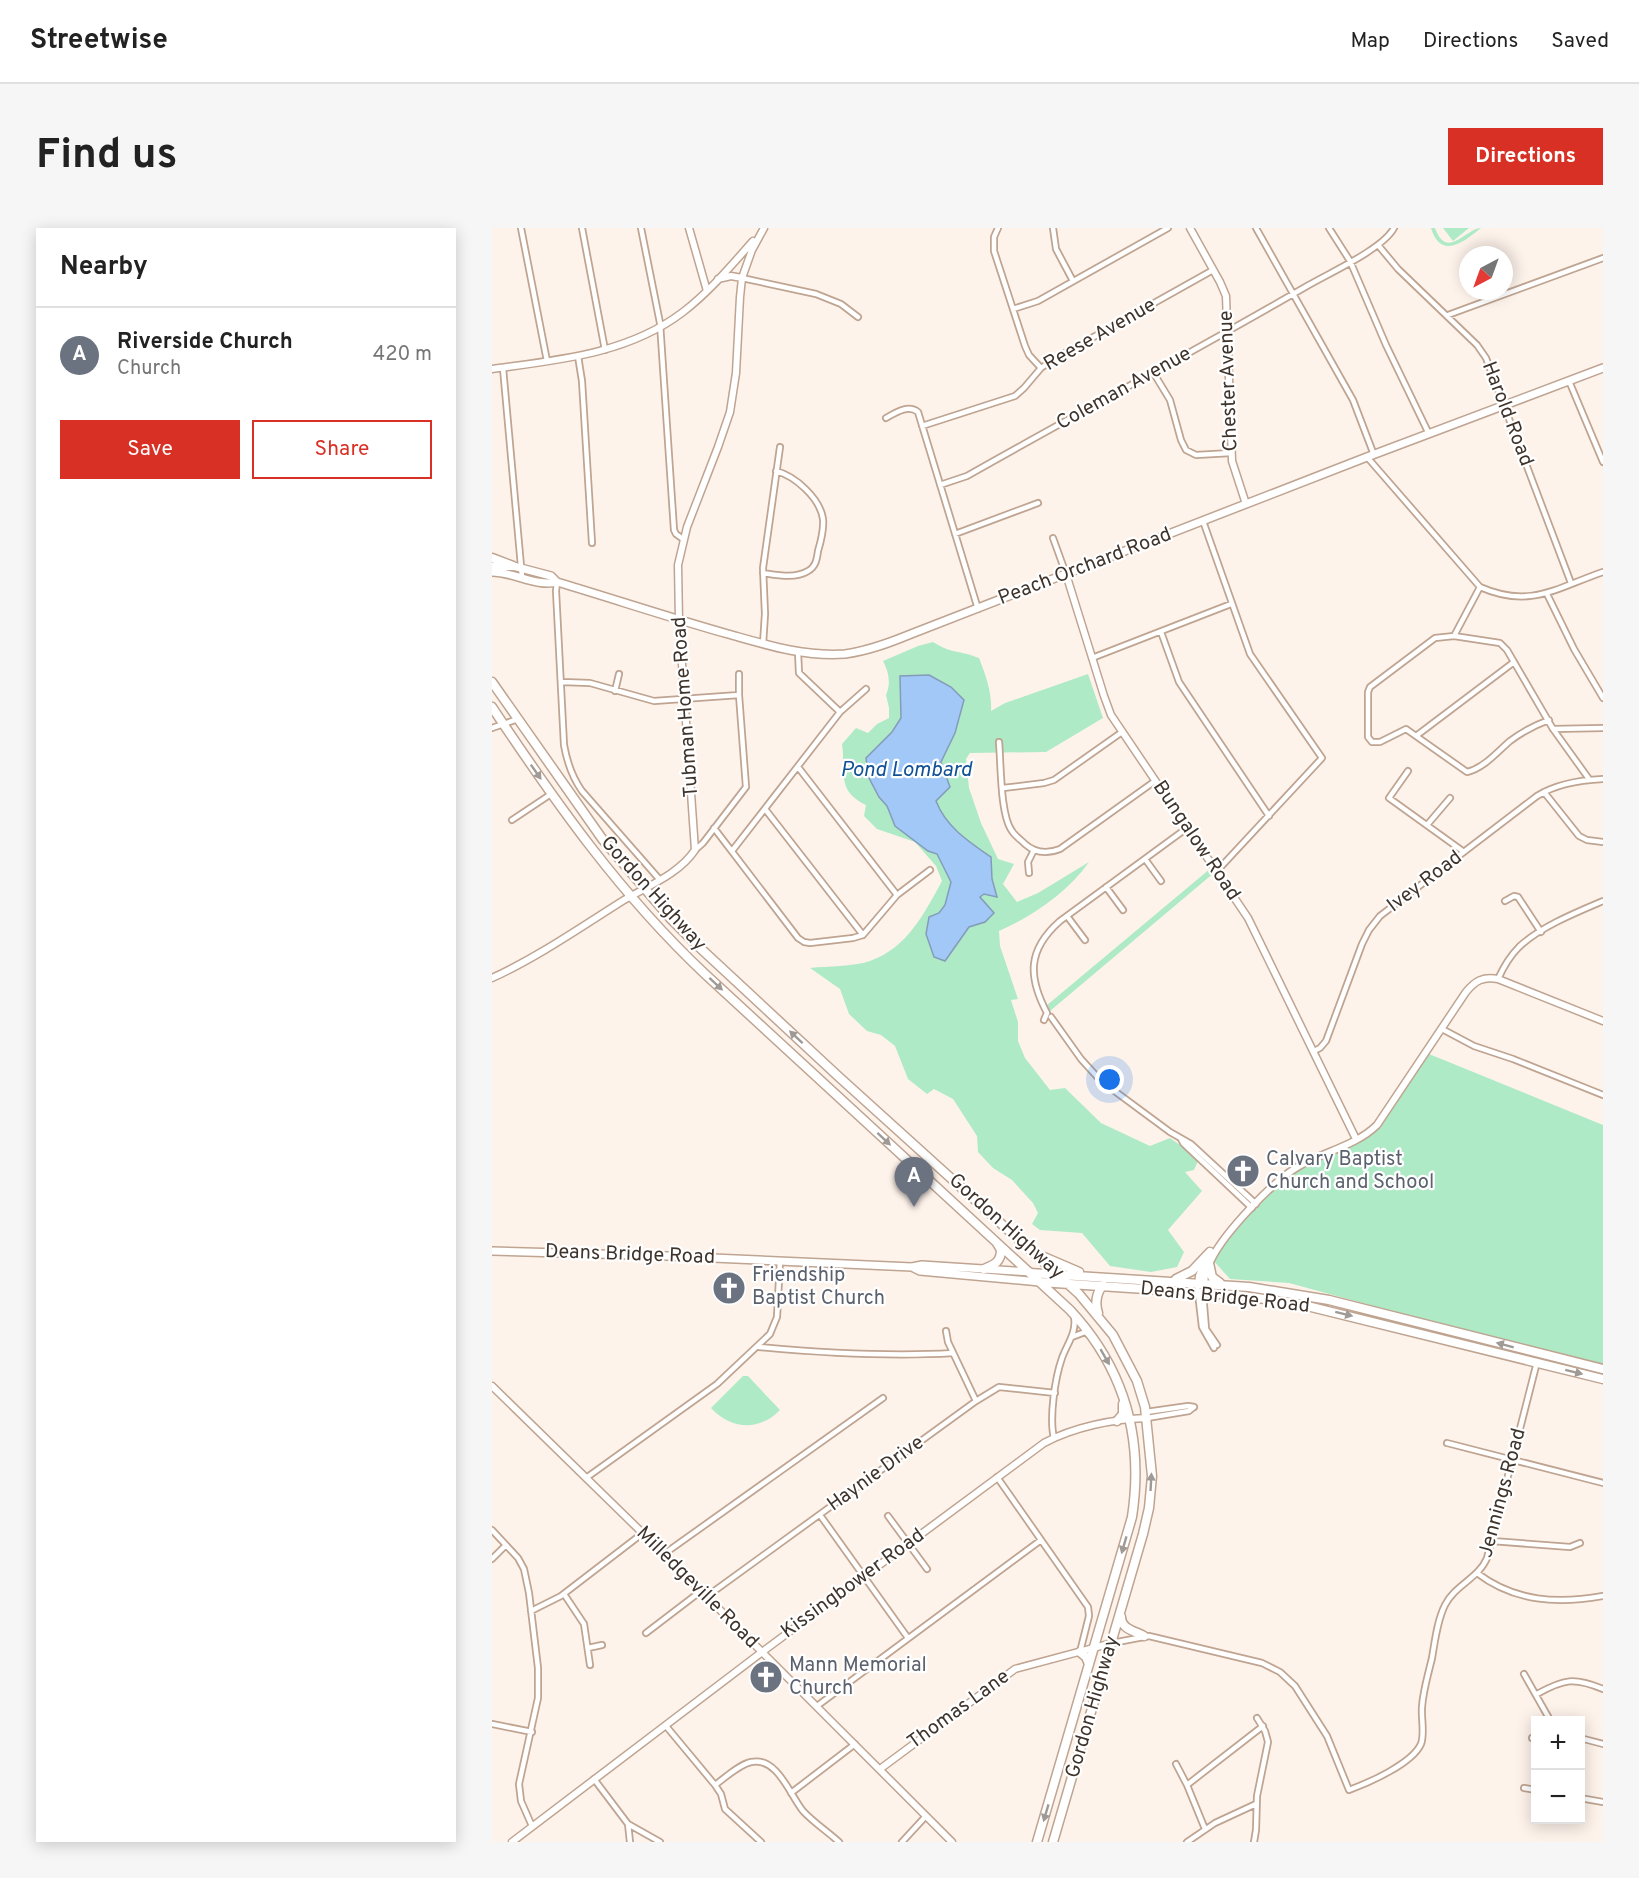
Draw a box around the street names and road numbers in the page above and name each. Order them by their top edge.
street label: Reese Avenue [1039,292,1161,378]
street label: Chester Avenue [1214,310,1244,452]
street label: Coleman Avenue [1052,341,1196,437]
street label: Harold Road [1475,358,1539,470]
street label: Peach Orchard Road [995,522,1175,612]
street label: Tubman Home Road [667,616,705,798]
street label: Bungalow Road [1146,776,1246,906]
street label: Gordon Highway [594,831,712,957]
street label: Ivey Road [1382,845,1468,919]
street label: Gordon Highway [943,1168,1069,1286]
street label: Deans Bridge Road [544,1239,716,1271]
street label: Deans Bridge Road [1139,1276,1311,1320]
street label: Jennings Road [1473,1425,1533,1561]
street label: Haynie Drive [822,1430,930,1518]
street label: Milledgeville Road [630,1521,764,1655]
street label: Kissingbower Road [776,1523,930,1645]
street label: Gordon Highway [1060,1633,1126,1781]
street label: Thomas Lane [903,1664,1015,1756]

